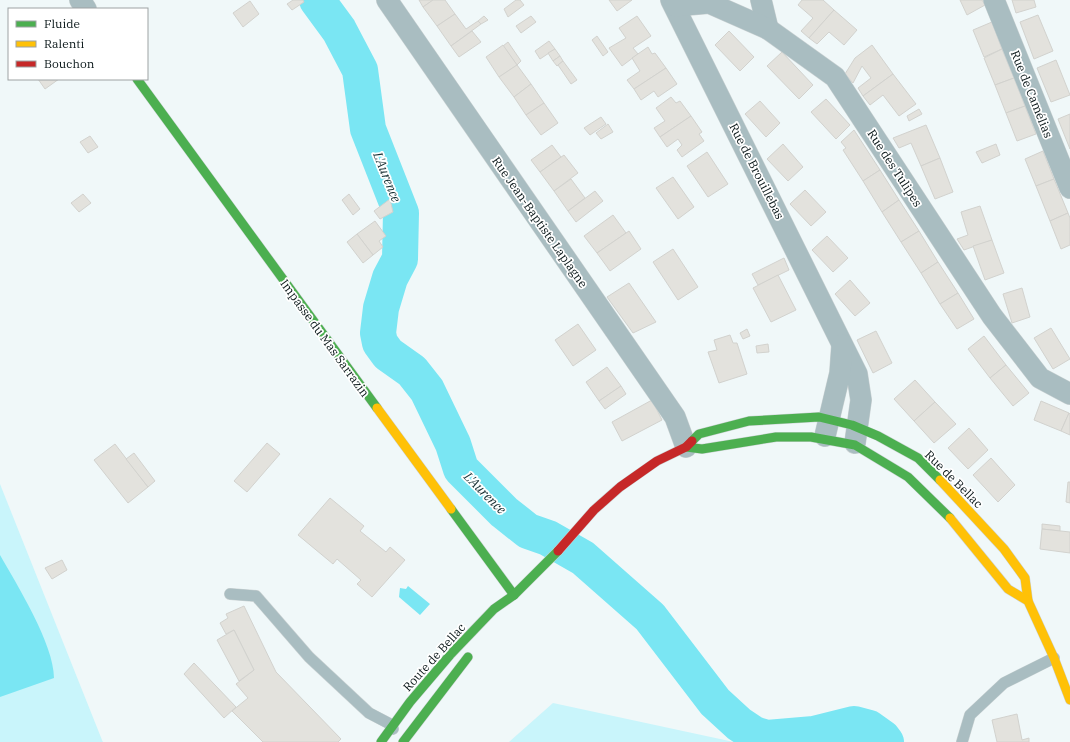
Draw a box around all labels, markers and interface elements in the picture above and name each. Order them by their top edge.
legend [8,8,148,80]
text: Fluide [44,16,80,31]
text: Ralenti [44,36,85,51]
street label: Rue de Camélias [1008,48,1056,140]
text: Bouchon [44,56,95,71]
street label: Rue de Brouillebas [726,120,788,222]
street label: Rue des Tulipes [864,127,926,210]
water label: L'Aurence [369,148,405,205]
street label: Rue Jean-Baptiste Laplagne [489,154,591,290]
street label: Impasse du Mas Sarrazin [277,276,373,400]
street label: Rue de Bellac [922,447,986,511]
water label: L'Aurence [460,468,510,518]
street label: Route de Bellac [399,620,469,694]

